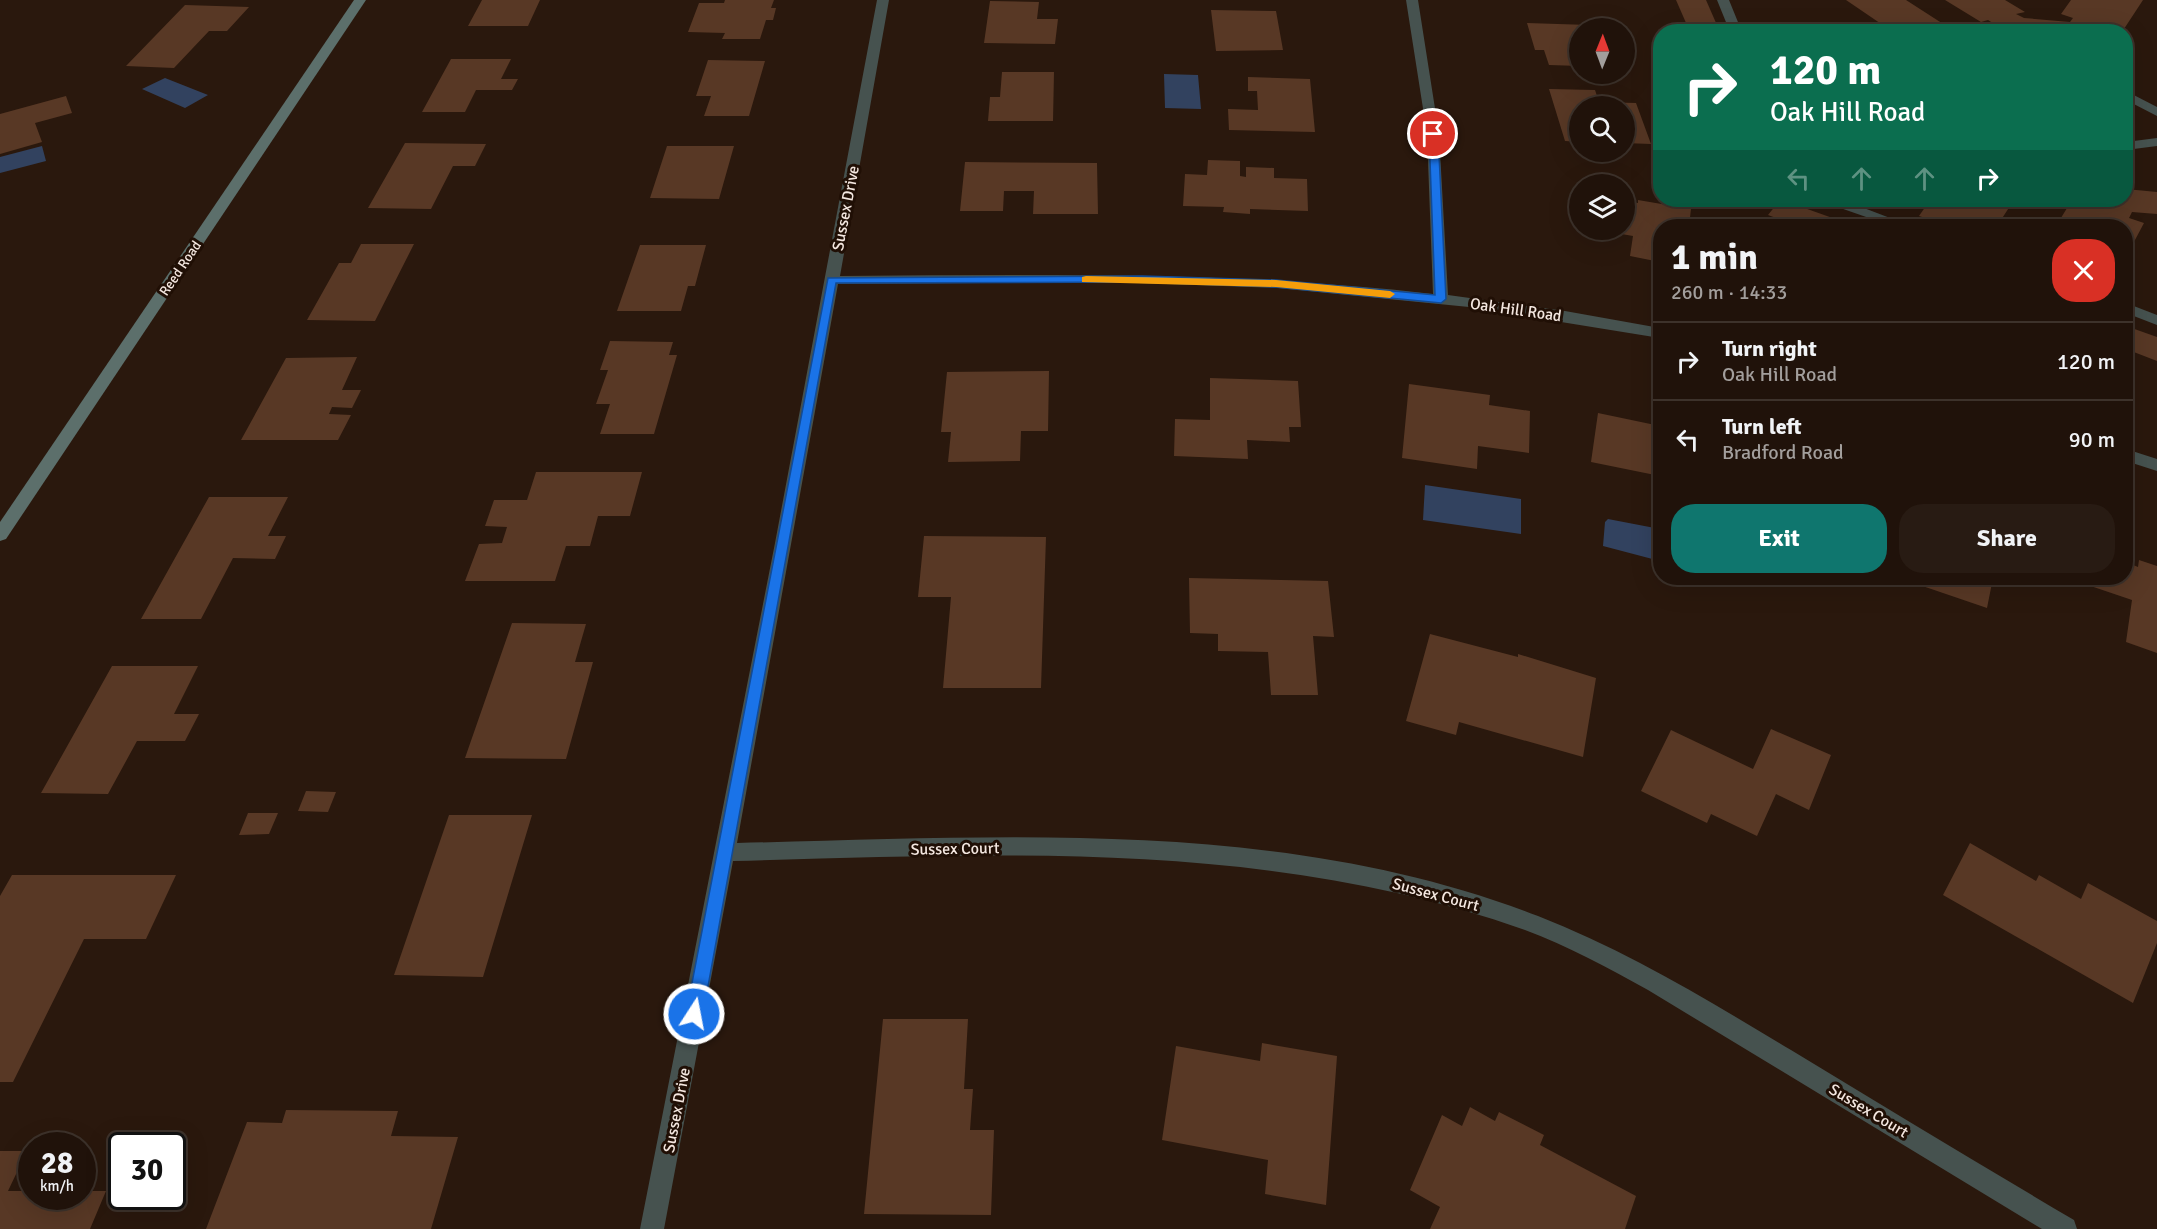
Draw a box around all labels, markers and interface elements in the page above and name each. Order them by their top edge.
north arrow [1569,18,1635,84]
map controls [1569,18,1635,240]
text: 120 m [1770,45,1881,96]
icon: right [1671,48,1749,126]
button: search [1569,96,1635,162]
text: Oak Hill Road [1770,96,1925,129]
pin [1407,108,1458,159]
icon: arrive [1416,117,1449,150]
icon: left [1782,162,1815,195]
icon: ahead [1845,162,1878,195]
icon: ahead [1908,162,1941,195]
icon: right [1971,162,2004,195]
street label: Sussex Drive [828,164,864,252]
button: layers [1569,174,1635,240]
text: 1 min [1671,235,1758,280]
street label: Reed Road [156,238,205,299]
button: close [2052,239,2115,302]
text: 260 m · 14:33 [1671,280,1787,305]
street label: Oak Hill Road [1469,294,1563,326]
text: Turn right [1722,335,1817,362]
icon: right [1671,345,1704,378]
text: 120 m [2057,348,2115,375]
text: Oak Hill Road [1722,362,1837,387]
text: Turn left [1722,413,1802,440]
icon: left [1671,423,1704,456]
text: 90 m [2069,426,2115,453]
text: Bradford Road [1722,440,1844,465]
button: Exit [1671,504,1887,573]
button: Share [1899,504,2115,573]
street label: Sussex Court [910,838,1000,860]
street label: Sussex Court [1390,874,1482,916]
position arrow [662,982,726,1046]
street label: Sussex Drive [659,1066,695,1154]
street label: Sussex Court [1825,1079,1912,1143]
speed limit sign: 30 [108,1132,186,1210]
text: 28 [41,1145,73,1182]
text: km/h [40,1177,74,1195]

